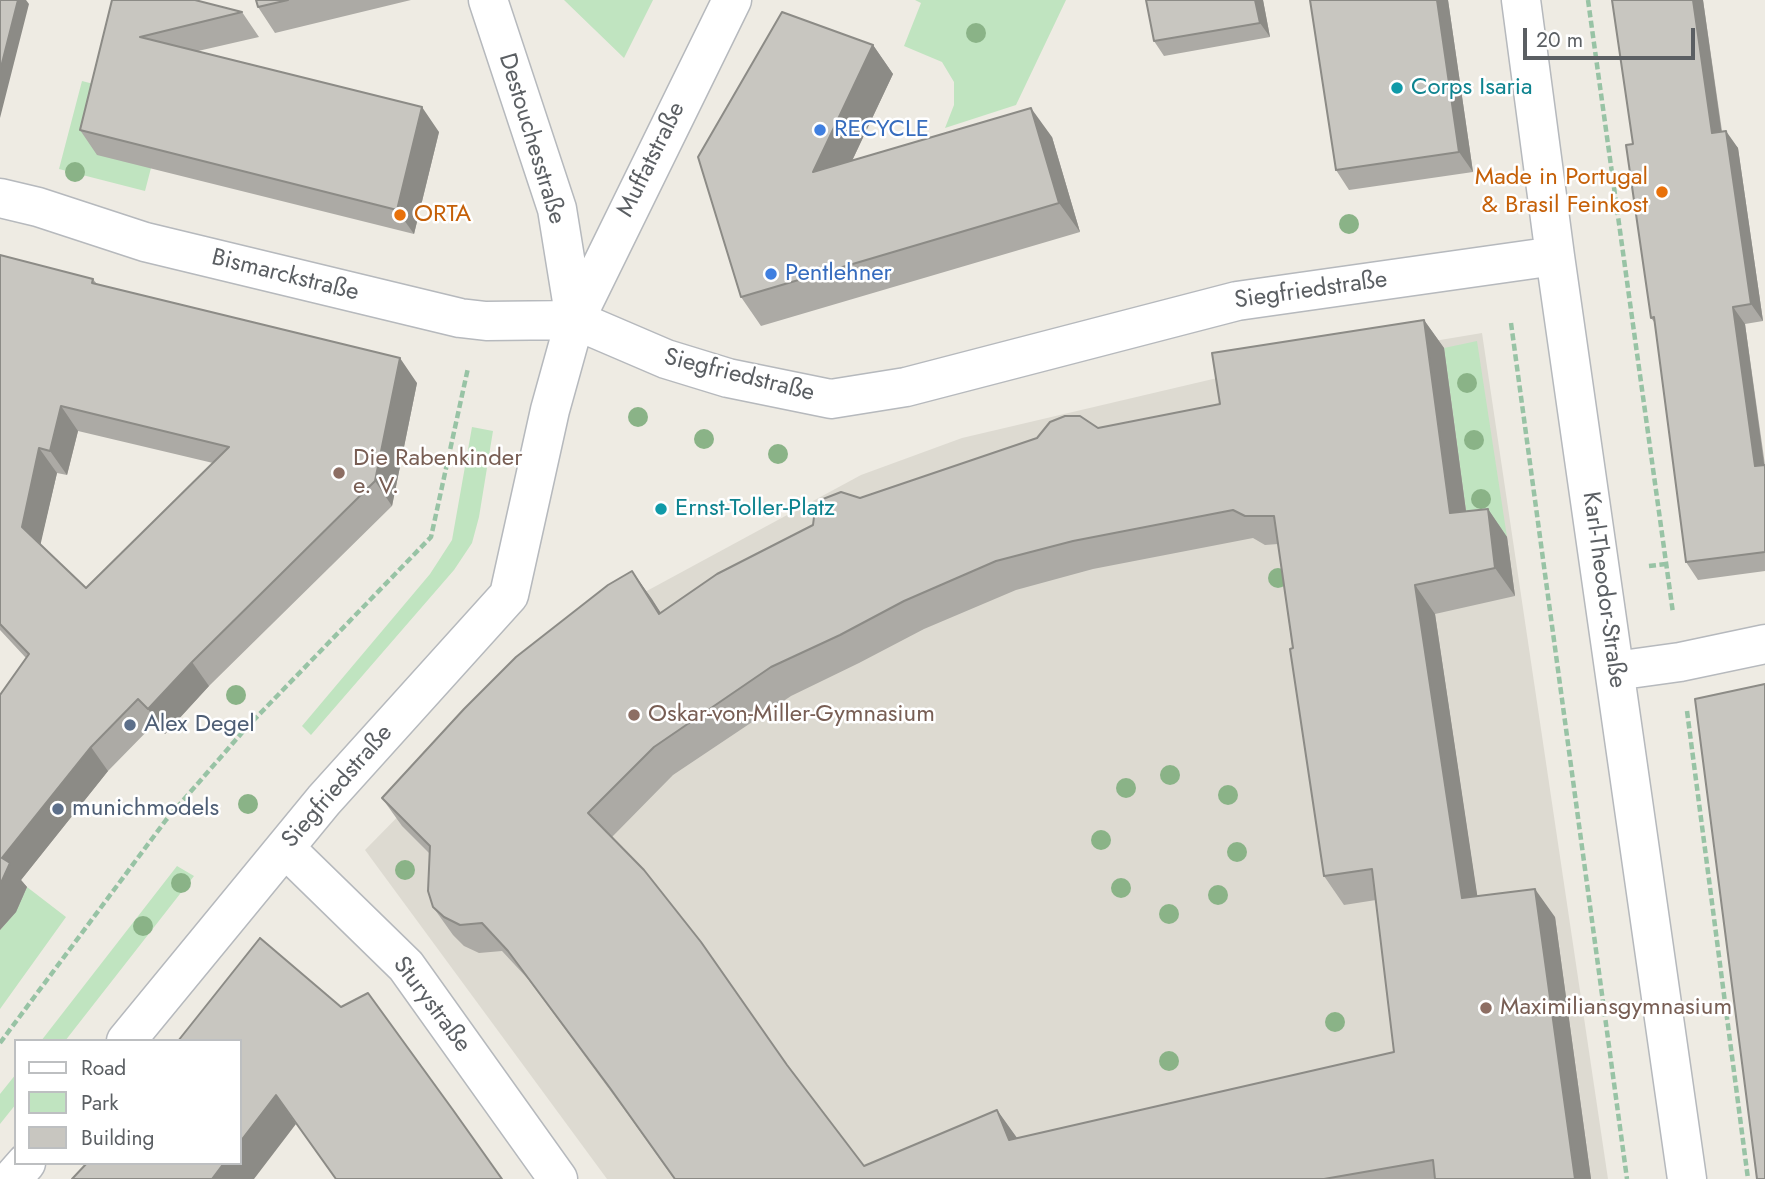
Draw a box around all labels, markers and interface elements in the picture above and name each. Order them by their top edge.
scale bar [1527,14,1698,58]
text: 20 m [1536,25,1583,55]
street label: Destouchesstraße [491,50,571,228]
place label: Corps Isaria [1411,74,1532,102]
marker: Corps Isaria [1389,80,1405,96]
street label: Muffatstraße [612,98,692,222]
place label: RECYCLE [834,116,929,144]
marker: RECYCLE [812,122,828,138]
place label: Made in Portugal & Brasil Feinkost [1475,164,1648,220]
marker: Made in Portugal & Brasil Feinkost [1654,184,1670,200]
place label: ORTA [414,201,471,229]
marker: ORTA [392,207,408,223]
street label: Bismarckstraße [208,244,362,308]
place label: Pentlehner [785,260,892,288]
marker: Pentlehner [763,266,779,282]
street label: Siegfriedstraße [1233,266,1389,316]
street label: Siegfriedstraße [661,343,817,409]
place label: Die Rabenkinder e. V. [353,445,522,501]
marker: Die Rabenkinder e. V. [331,465,347,481]
street label: Karl-Theodor-Straße [1575,490,1631,690]
place label: Ernst-Toller-Platz [675,495,835,523]
marker: Ernst-Toller-Platz [653,501,669,517]
place label: Oskar-von-Miller-Gymnasium [648,701,935,729]
marker: Oskar-von-Miller-Gymnasium [626,707,642,723]
place label: Alex Degel [144,711,255,739]
marker: Alex Degel [122,717,138,733]
street label: Siegfriedstraße [277,719,399,855]
place label: munichmodels [72,795,219,823]
marker: munichmodels [50,801,66,817]
street label: Sturystraße [386,952,476,1058]
place label: Maximiliansgymnasium [1500,994,1732,1022]
marker: Maximiliansgymnasium [1478,1000,1494,1016]
legend [14,1039,242,1165]
text: Road [81,1053,126,1083]
text: Park [81,1088,118,1118]
text: Building [81,1123,154,1153]

